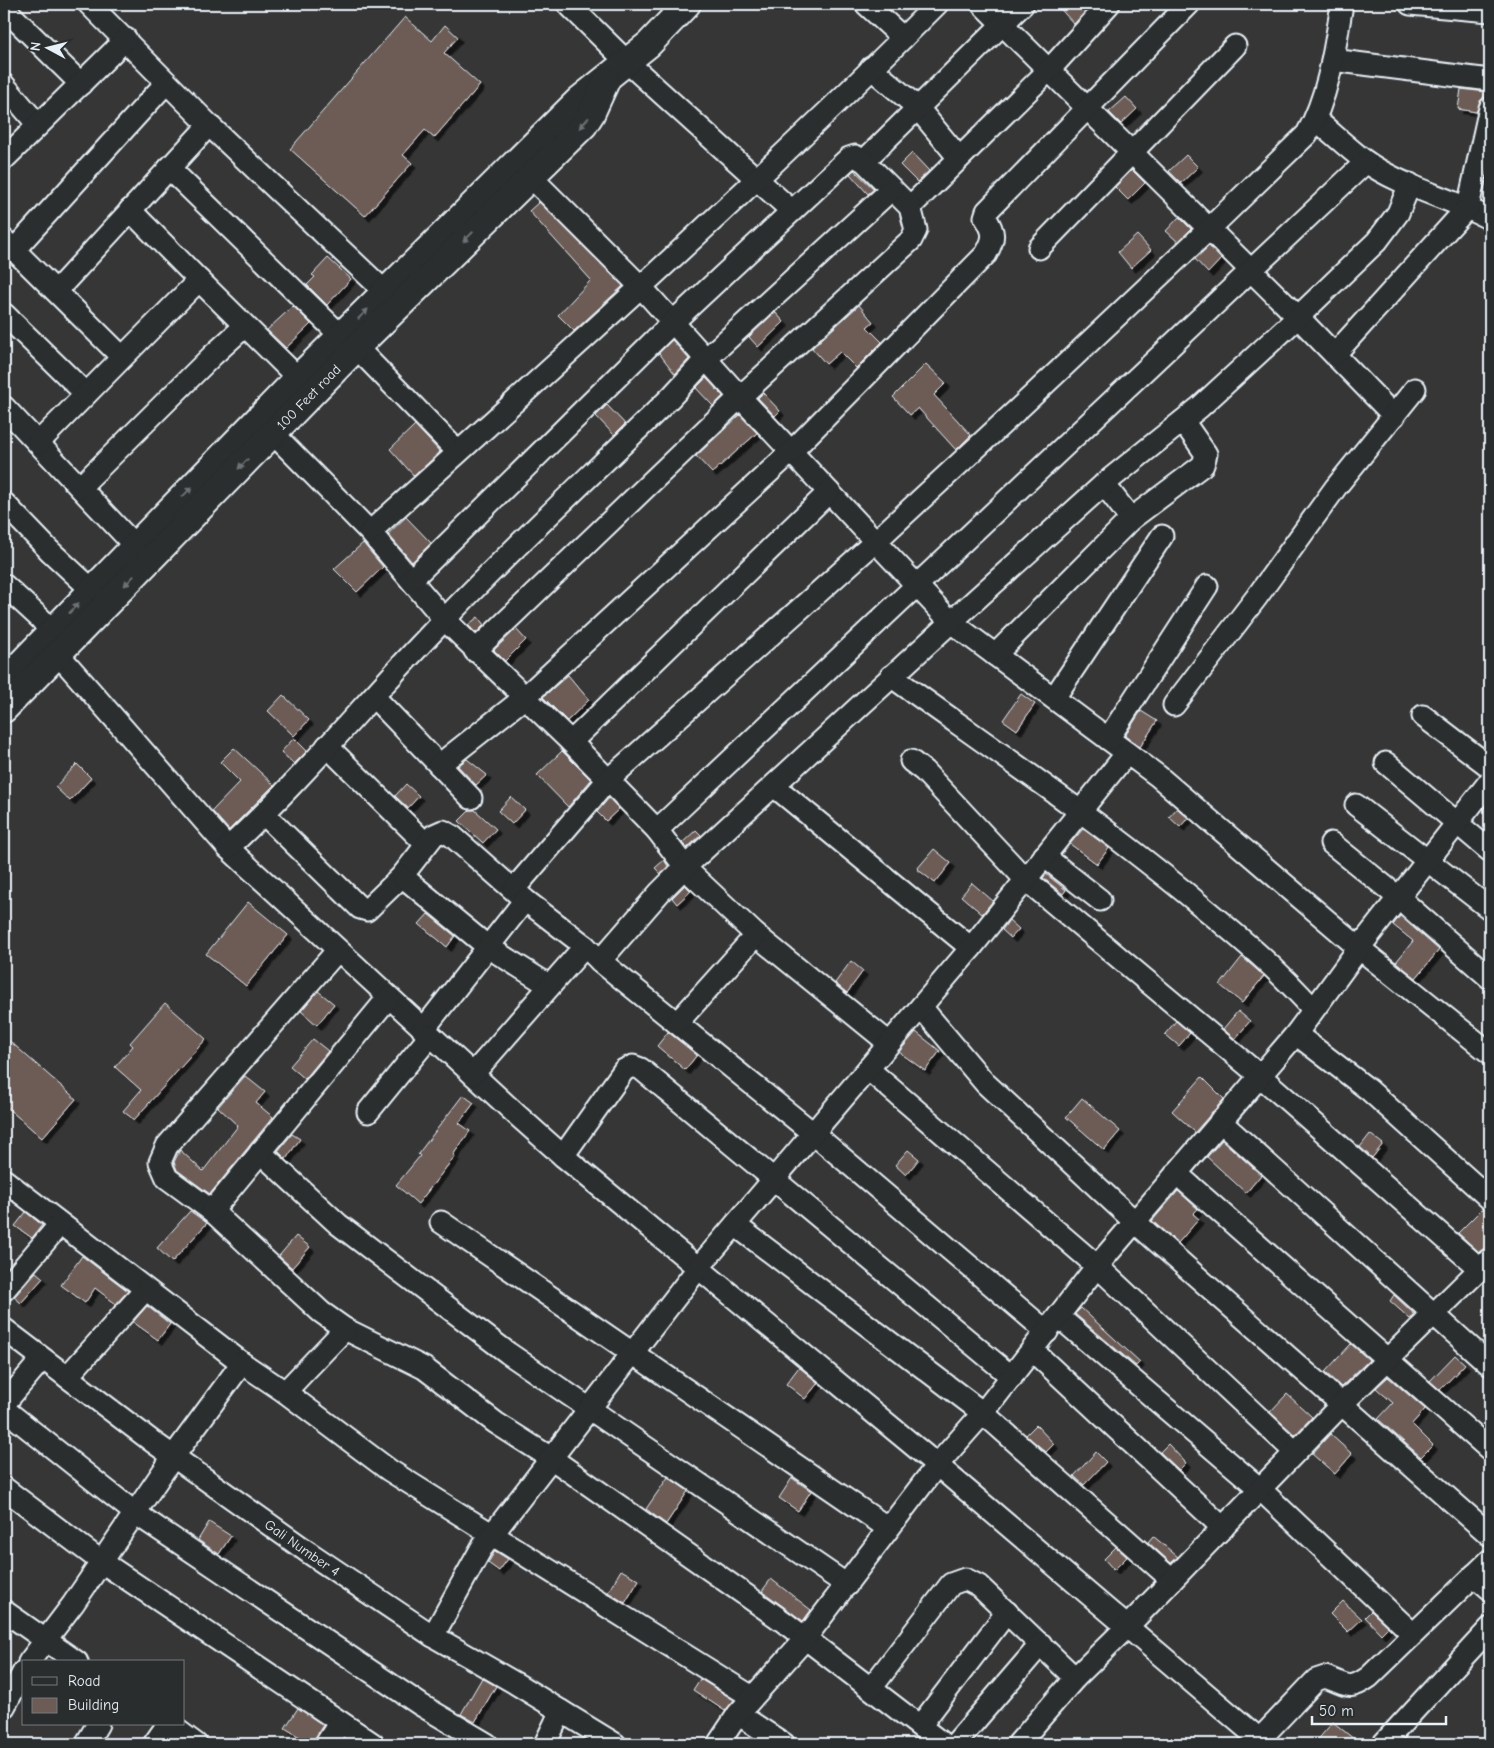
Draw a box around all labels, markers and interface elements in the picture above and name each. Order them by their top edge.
north arrow [22,22,72,72]
text: N [27,41,45,52]
one-way arrow [578,117,590,129]
one-way arrow [462,231,474,243]
one-way arrow [357,308,369,320]
street label: 100 Feet road [273,361,344,433]
one-way arrow [237,458,249,470]
one-way arrow [181,486,193,498]
one-way arrow [124,574,136,586]
one-way arrow [68,602,80,614]
street label: Gali Number 4 [262,1516,343,1580]
legend [22,1660,185,1726]
text: Road [68,1672,100,1690]
scale bar [1312,1693,1445,1725]
text: Building [68,1696,119,1714]
text: 50 m [1319,1702,1354,1720]

